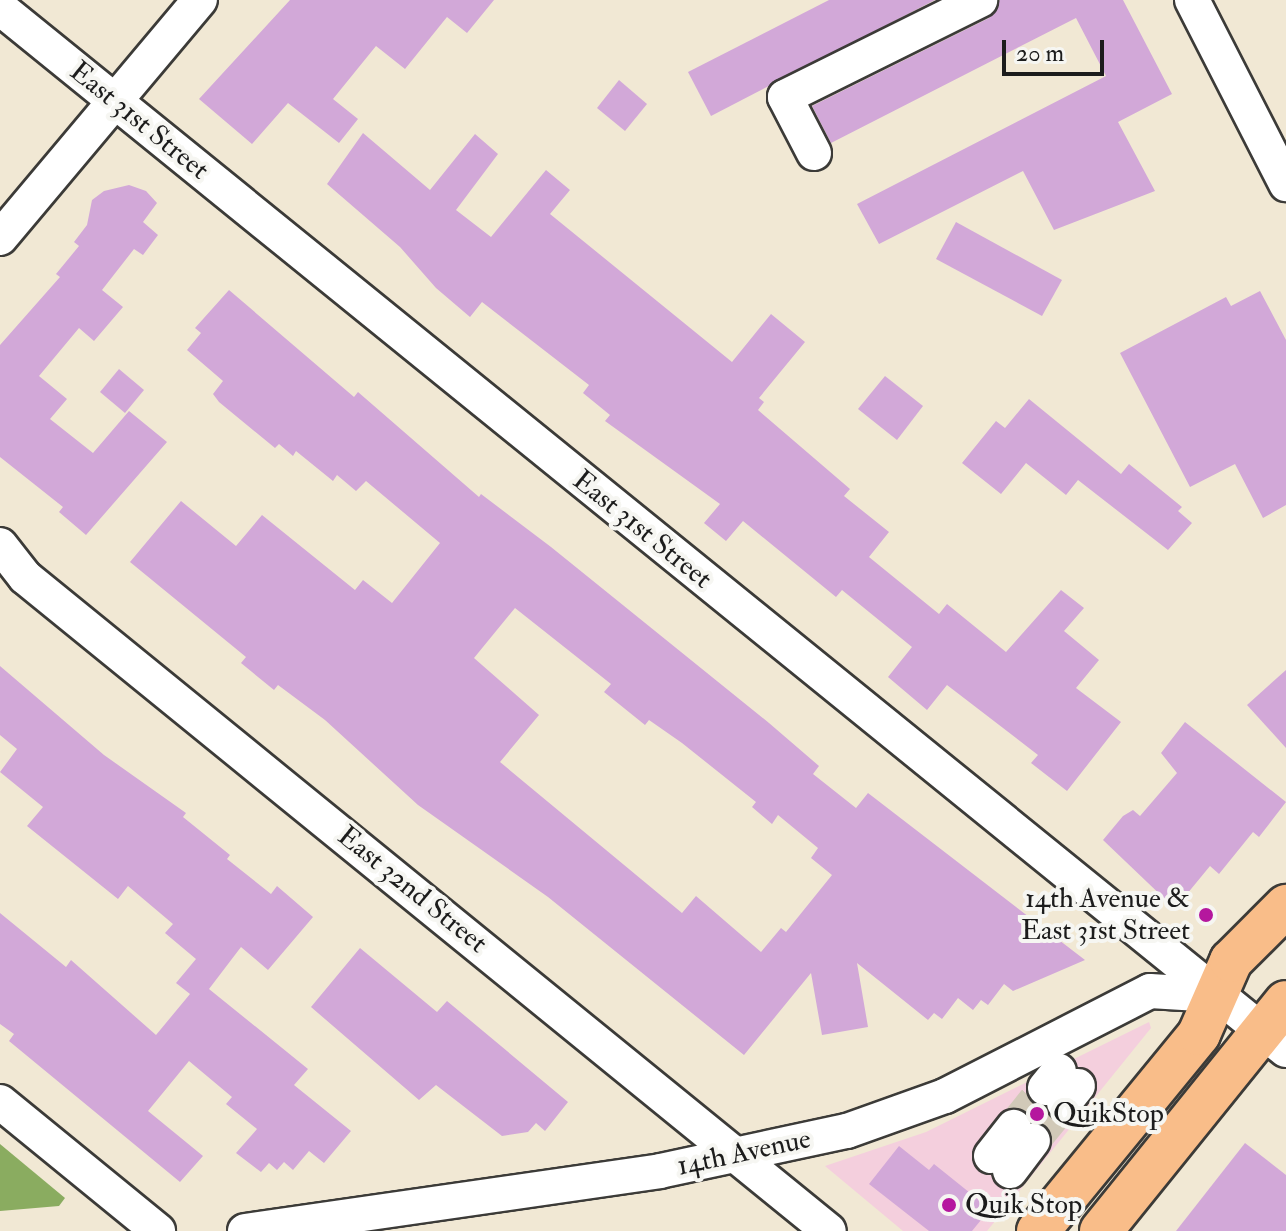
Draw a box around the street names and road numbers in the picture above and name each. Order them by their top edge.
street label: East 31st Street [63,55,215,187]
street label: East 31st Street [566,464,718,596]
street label: East 32nd Street [330,819,494,961]
street label: 14th Avenue [674,1122,814,1184]

